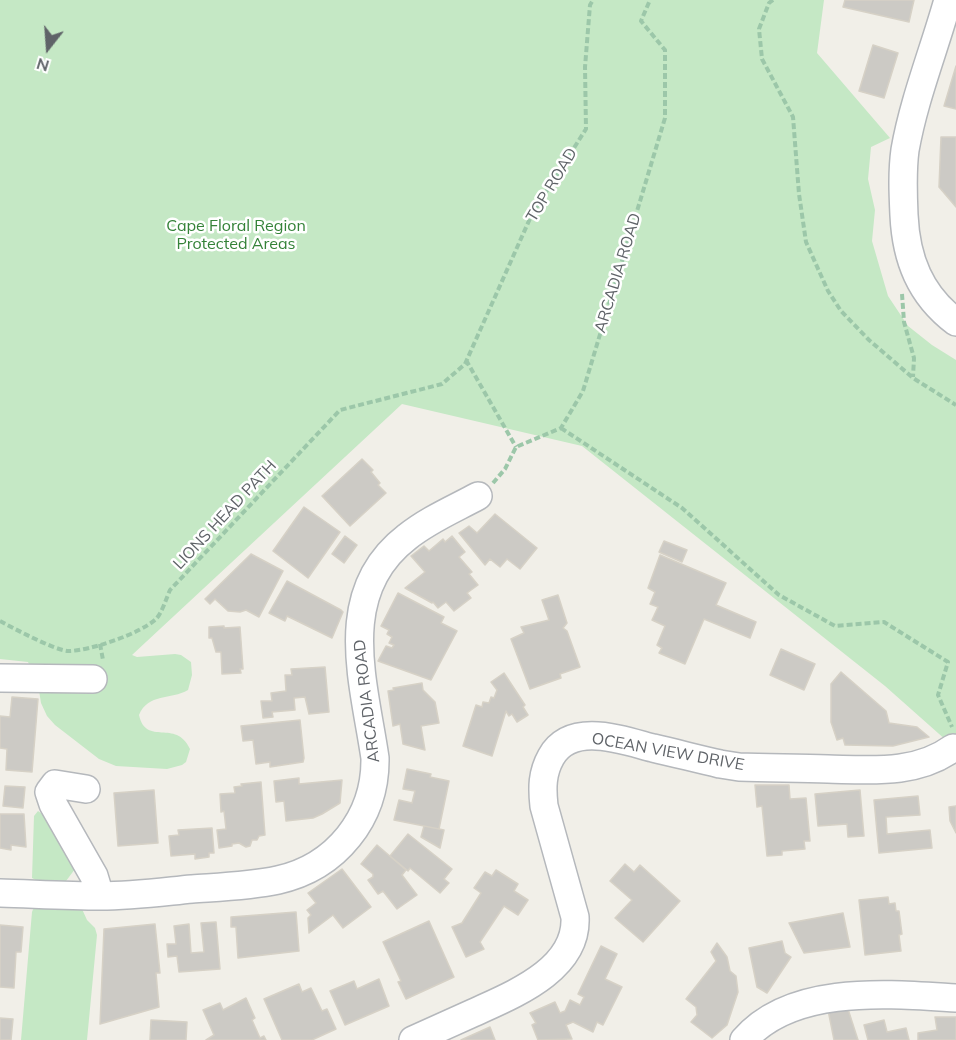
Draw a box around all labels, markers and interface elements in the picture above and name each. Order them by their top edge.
north arrow [18,18,78,78]
text: N [34,54,51,77]
street label: TOP ROAD [522,145,582,225]
street label: ARCADIA ROAD [591,211,645,335]
park label: Cape Floral Region Protected Areas [166,216,306,254]
street label: LIONS HEAD PATH [169,456,281,574]
street label: ARCADIA ROAD [350,638,384,764]
street label: OCEAN VIEW DRIVE [590,729,746,775]

